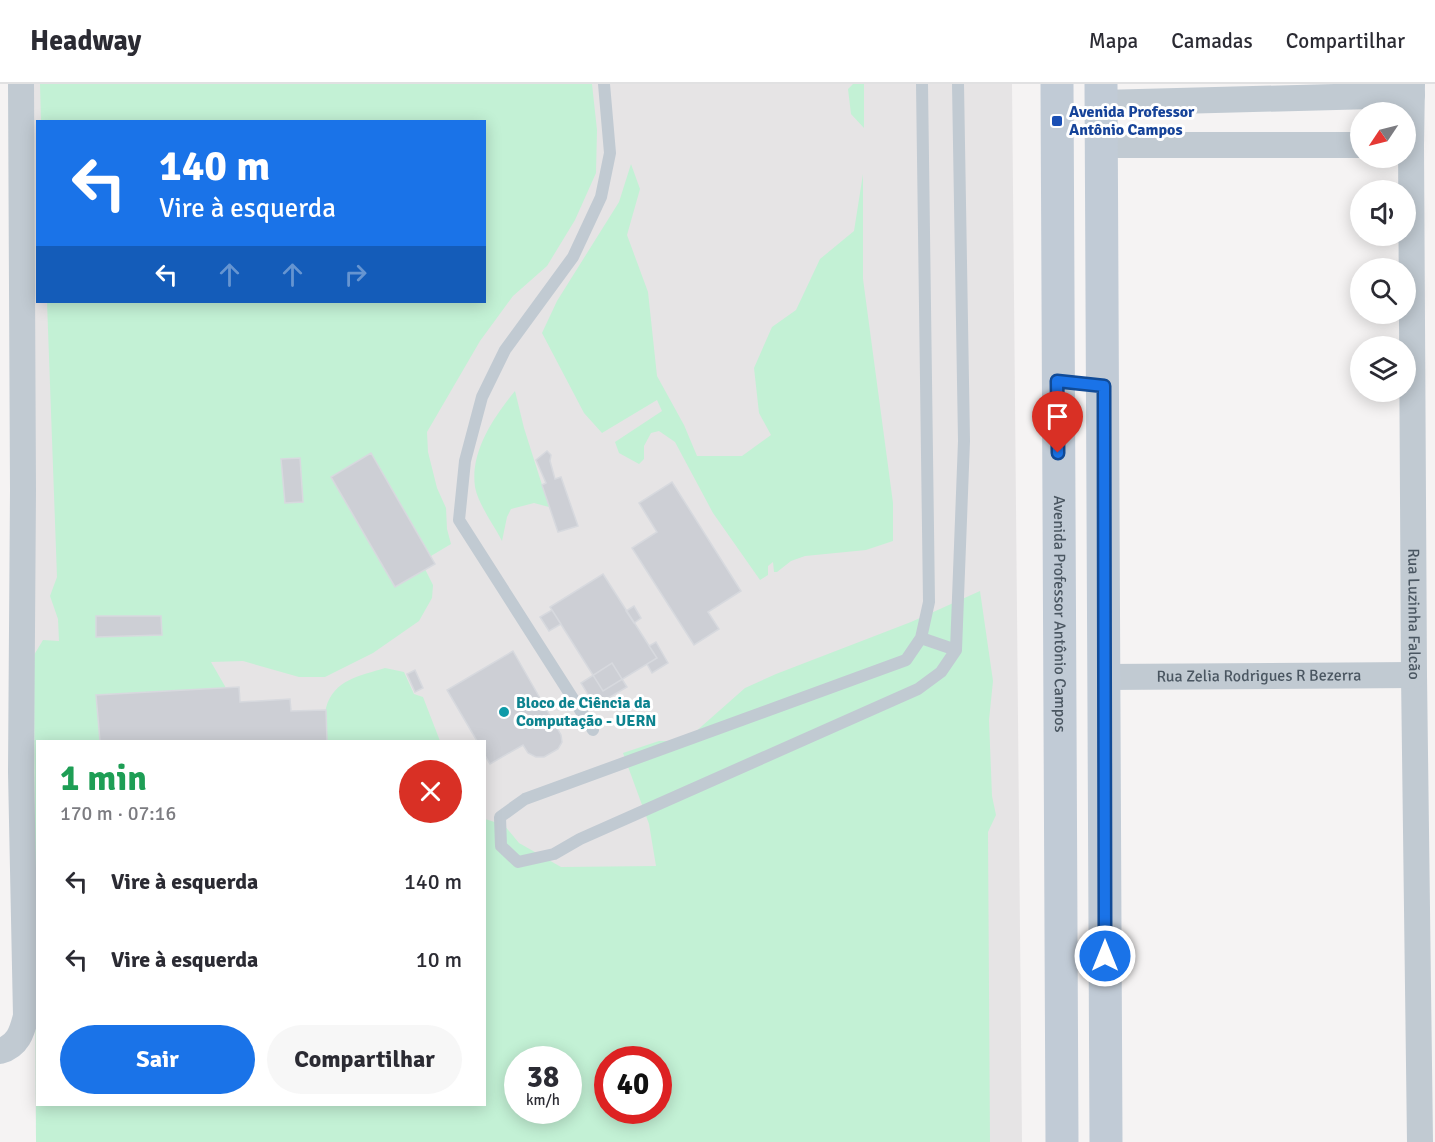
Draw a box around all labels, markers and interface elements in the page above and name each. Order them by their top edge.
text: Headway [30,24,141,58]
text: Mapa [1089,28,1138,54]
text: Camadas [1171,28,1253,54]
text: Compartilhar [1286,28,1405,54]
place label: Avenida Professor Antônio Campos [1069,102,1195,140]
north arrow [1350,102,1416,168]
map controls [1350,102,1416,402]
marker: Avenida Professor Antônio Campos [1050,114,1064,128]
text: 140 m [159,141,270,192]
icon: left [60,144,138,222]
button: sound [1350,180,1416,246]
text: Vire à esquerda [159,192,336,225]
icon: left [150,258,183,291]
icon: ahead [213,258,246,291]
icon: ahead [276,258,309,291]
icon: right [339,258,372,291]
button: search [1350,258,1416,324]
button: layers [1350,336,1416,402]
pin [1032,391,1083,453]
icon: arrive [1041,400,1074,433]
street label: Avenida Professor Antônio Campos [1049,495,1070,733]
street label: Rua Luzinha Falcão [1403,548,1424,680]
street label: Rua Zelia Rodrigues R Bezerra [1156,665,1362,687]
place label: Bloco de Ciência da Computação - UERN [516,693,657,731]
marker: Bloco de Ciência da Computação - UERN [497,705,511,719]
text: 1 min [60,756,147,801]
button: close [399,760,462,823]
text: 170 m · 07:16 [60,801,176,826]
icon: left [60,865,93,898]
text: Vire à esquerda [111,868,258,895]
text: 140 m [404,868,462,895]
position arrow [1073,924,1137,988]
icon: left [60,943,93,976]
text: Vire à esquerda [111,946,258,973]
text: 10 m [416,946,462,973]
button: Sair [60,1025,255,1094]
button: Compartilhar [267,1025,462,1094]
speed limit sign: 40 [594,1046,672,1124]
text: 38 [527,1059,559,1096]
text: km/h [526,1091,560,1109]

